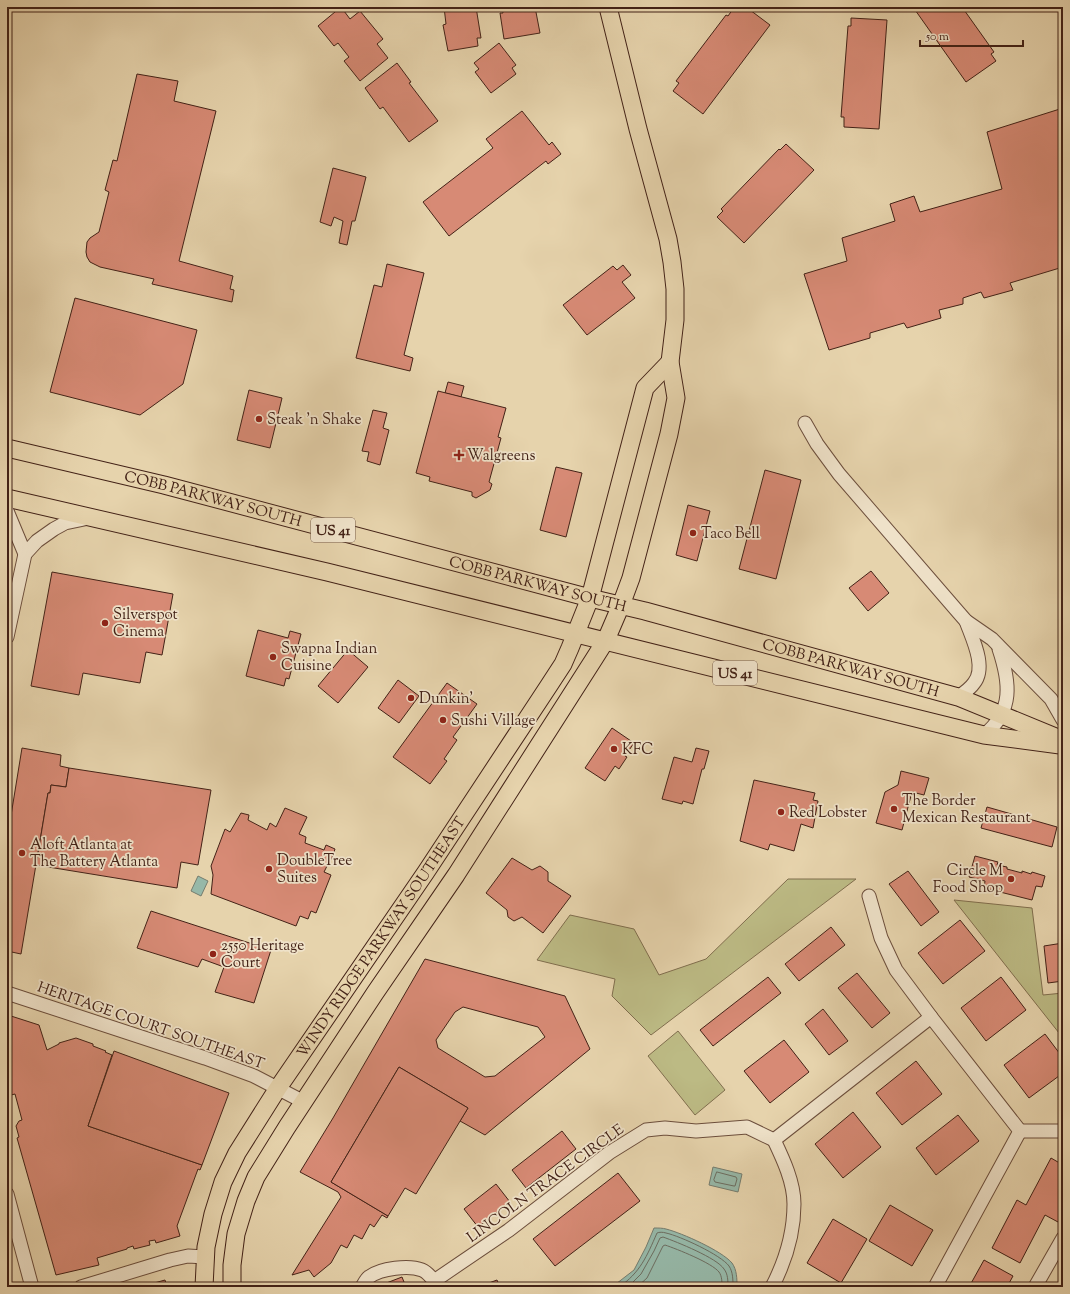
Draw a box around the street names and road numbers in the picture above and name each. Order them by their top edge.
street label: COBB PARKWAY SOUTH [122,467,304,533]
road number: US 41 [311,518,355,542]
street label: COBB PARKWAY SOUTH [447,552,628,618]
street label: COBB PARKWAY SOUTH [760,635,941,703]
road number: US 41 [713,661,757,685]
street label: WINDY RIDGE PARKWAY SOUTHEAST [293,813,472,1063]
street label: HERITAGE COURT SOUTHEAST [34,978,267,1075]
street label: LINCOLN TRACE CIRCLE [463,1120,629,1248]

